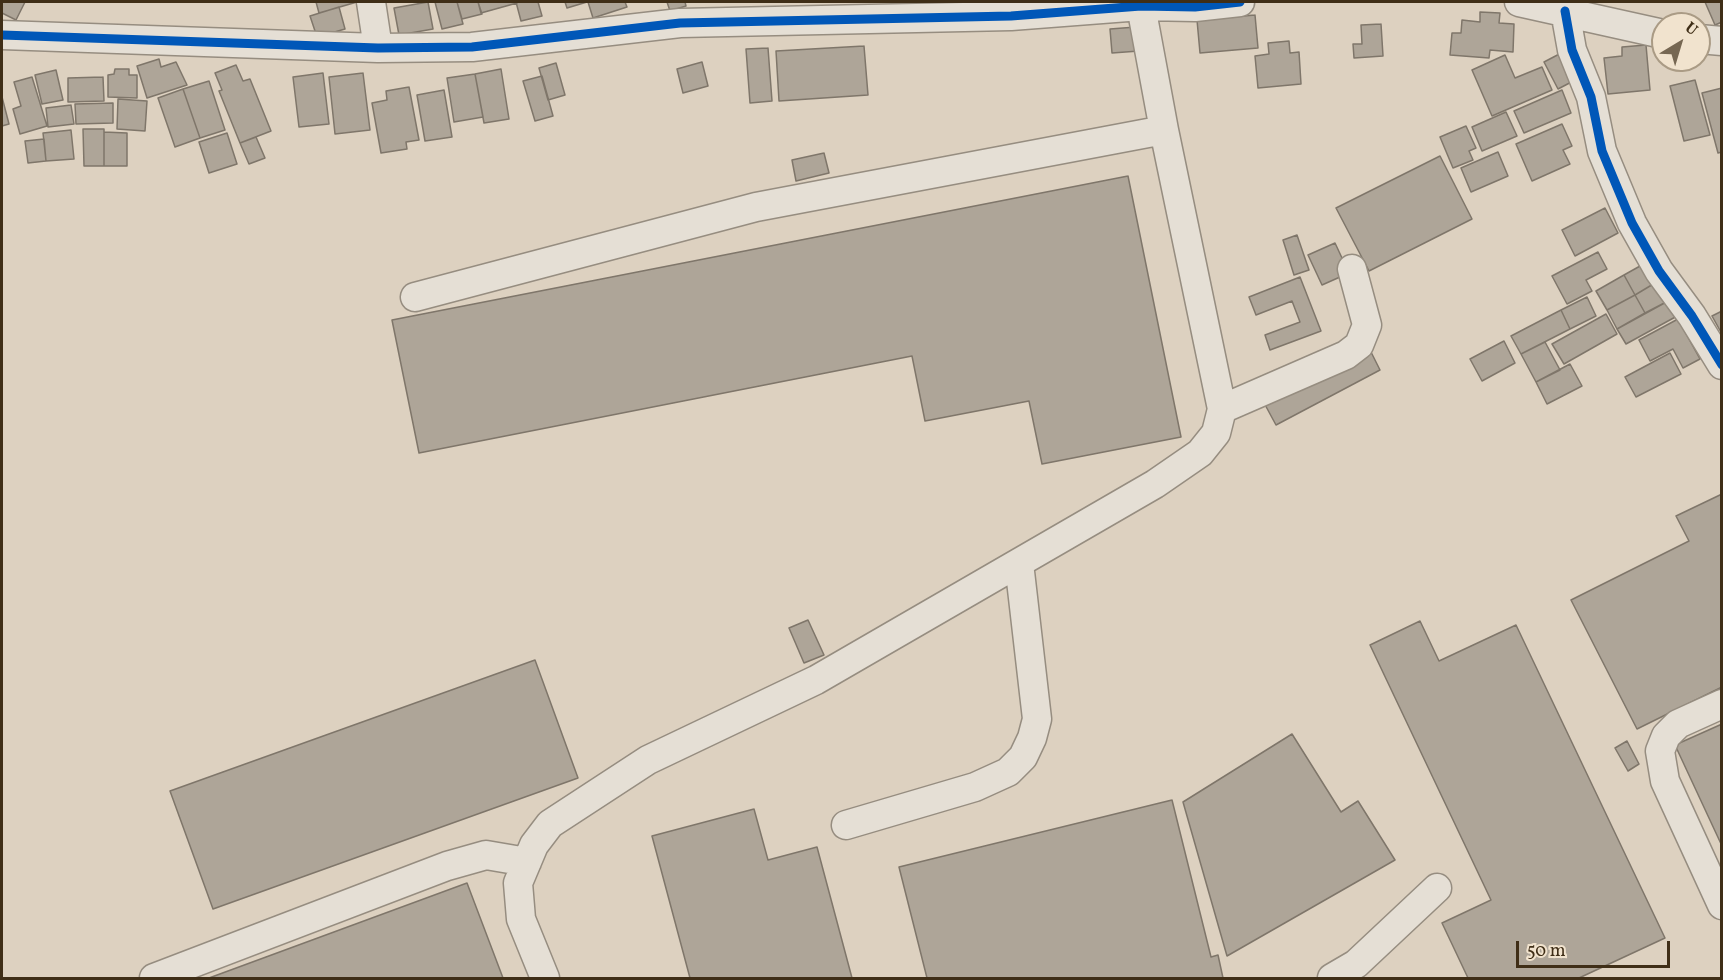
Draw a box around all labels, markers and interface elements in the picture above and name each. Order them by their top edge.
north arrow [1651,12,1711,72]
text: U [1680,17,1702,41]
scale bar [1519,929,1674,967]
text: 50 m [1527,939,1566,964]

